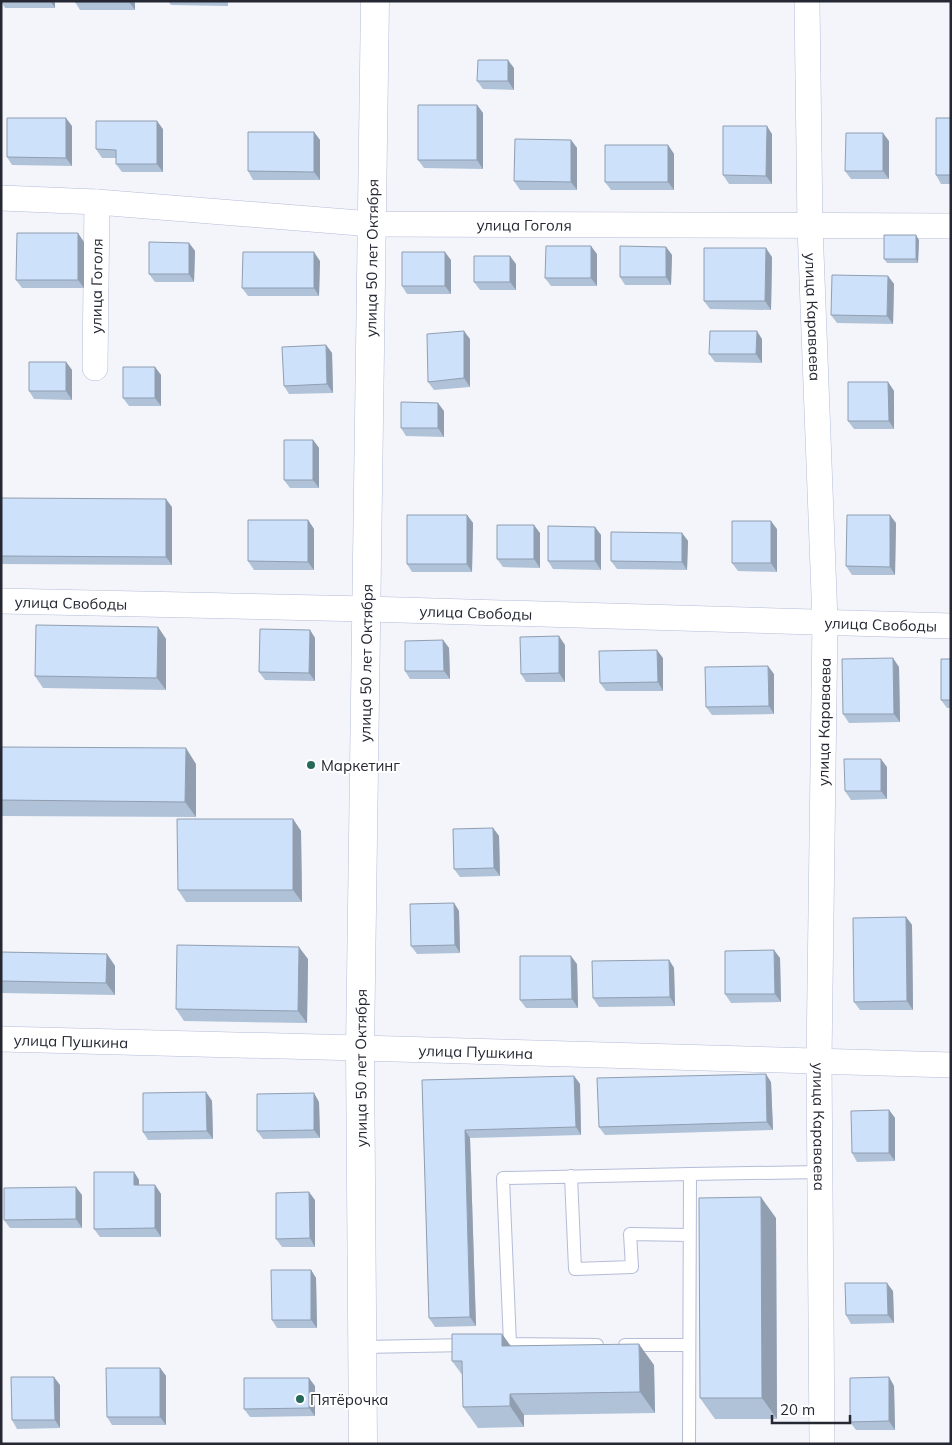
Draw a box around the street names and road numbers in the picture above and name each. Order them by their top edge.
street label: улица 50 лет Октября [361,179,382,337]
street label: улица Гоголя [476,215,572,234]
street label: улица Гоголя [86,238,106,334]
street label: улица Караваева [802,252,825,381]
street label: улица 50 лет Октября [355,584,376,742]
street label: улица Свободы [14,592,128,613]
street label: улица Свободы [419,601,533,623]
street label: улица Свободы [824,613,937,635]
street label: улица Караваева [813,658,835,786]
street label: улица 50 лет Октября [350,989,370,1147]
street label: улица Пушкина [13,1030,129,1052]
street label: улица Пушкина [418,1040,533,1062]
street label: улица Караваева [810,1062,830,1191]

